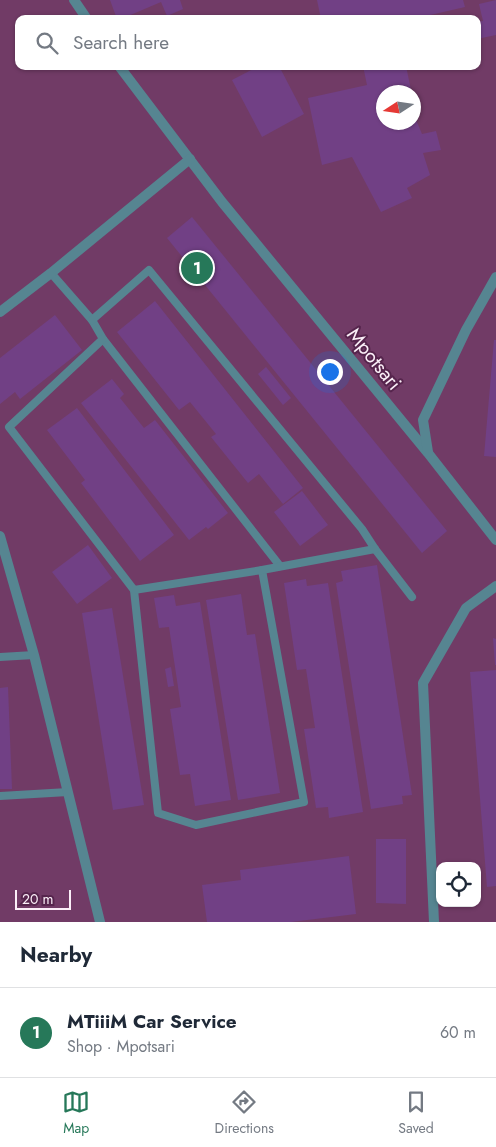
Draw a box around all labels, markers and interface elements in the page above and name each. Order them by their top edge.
search box [15,15,481,70]
icon: search [33,29,61,57]
text: Search here [73,29,169,56]
north arrow [376,85,421,130]
pin: 1 [181,249,213,287]
street label: Mpotsari [340,321,408,397]
your location [317,359,343,385]
map controls [436,862,481,907]
button: locate [436,862,481,907]
scale bar [15,887,71,910]
text: 20 m [22,889,54,909]
text: Nearby [20,940,92,970]
text: MTiiiM Car Service [67,1008,237,1035]
text: 1 [32,1021,40,1044]
text: 60 m [440,1021,476,1044]
text: Shop · Mpotsari [67,1035,175,1058]
tab: Map [62,1088,90,1138]
tab: Directions [215,1088,274,1138]
tab: Saved [398,1088,434,1138]

